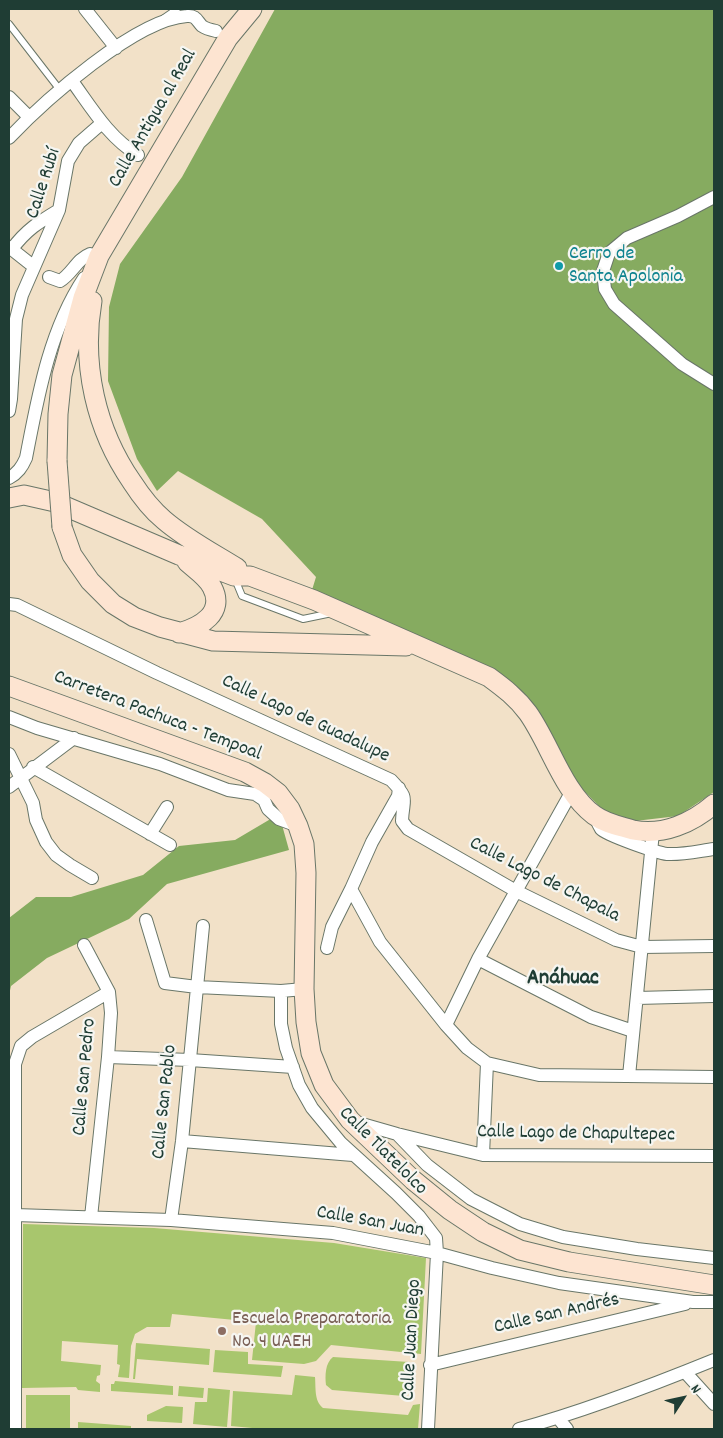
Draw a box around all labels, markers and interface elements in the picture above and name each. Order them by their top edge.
street label: Calle Antigua al Real [105,45,203,193]
street label: Calle Rubí [22,146,68,222]
place label: Cerro de Santa Apolonia [569,243,683,290]
marker: Cerro de Santa Apolonia [553,260,565,272]
street label: Carretera Pachuca - Tempoal [50,666,264,768]
street label: Calle Lago de Guadalupe [217,670,393,770]
street label: Calle Lago de Chapala [465,833,623,929]
district label: Anáhuac [527,967,599,993]
street label: Calle San Pedro [69,1017,103,1137]
street label: Calle San Pablo [148,1044,184,1160]
street label: Calle Tlatelolco [333,1103,431,1201]
street label: Calle Lago de Chapultepec [477,1121,675,1149]
street label: Calle San Juan [314,1202,426,1244]
street label: Calle Juan Diego [398,1279,428,1401]
street label: Calle San Andrés [492,1289,622,1341]
place label: Escuela Preparatoria No. 4 UAEH [232,1308,391,1355]
marker: Escuela Preparatoria No. 4 UAEH [216,1325,228,1337]
north arrow [658,1373,708,1423]
text: N [685,1381,705,1398]

